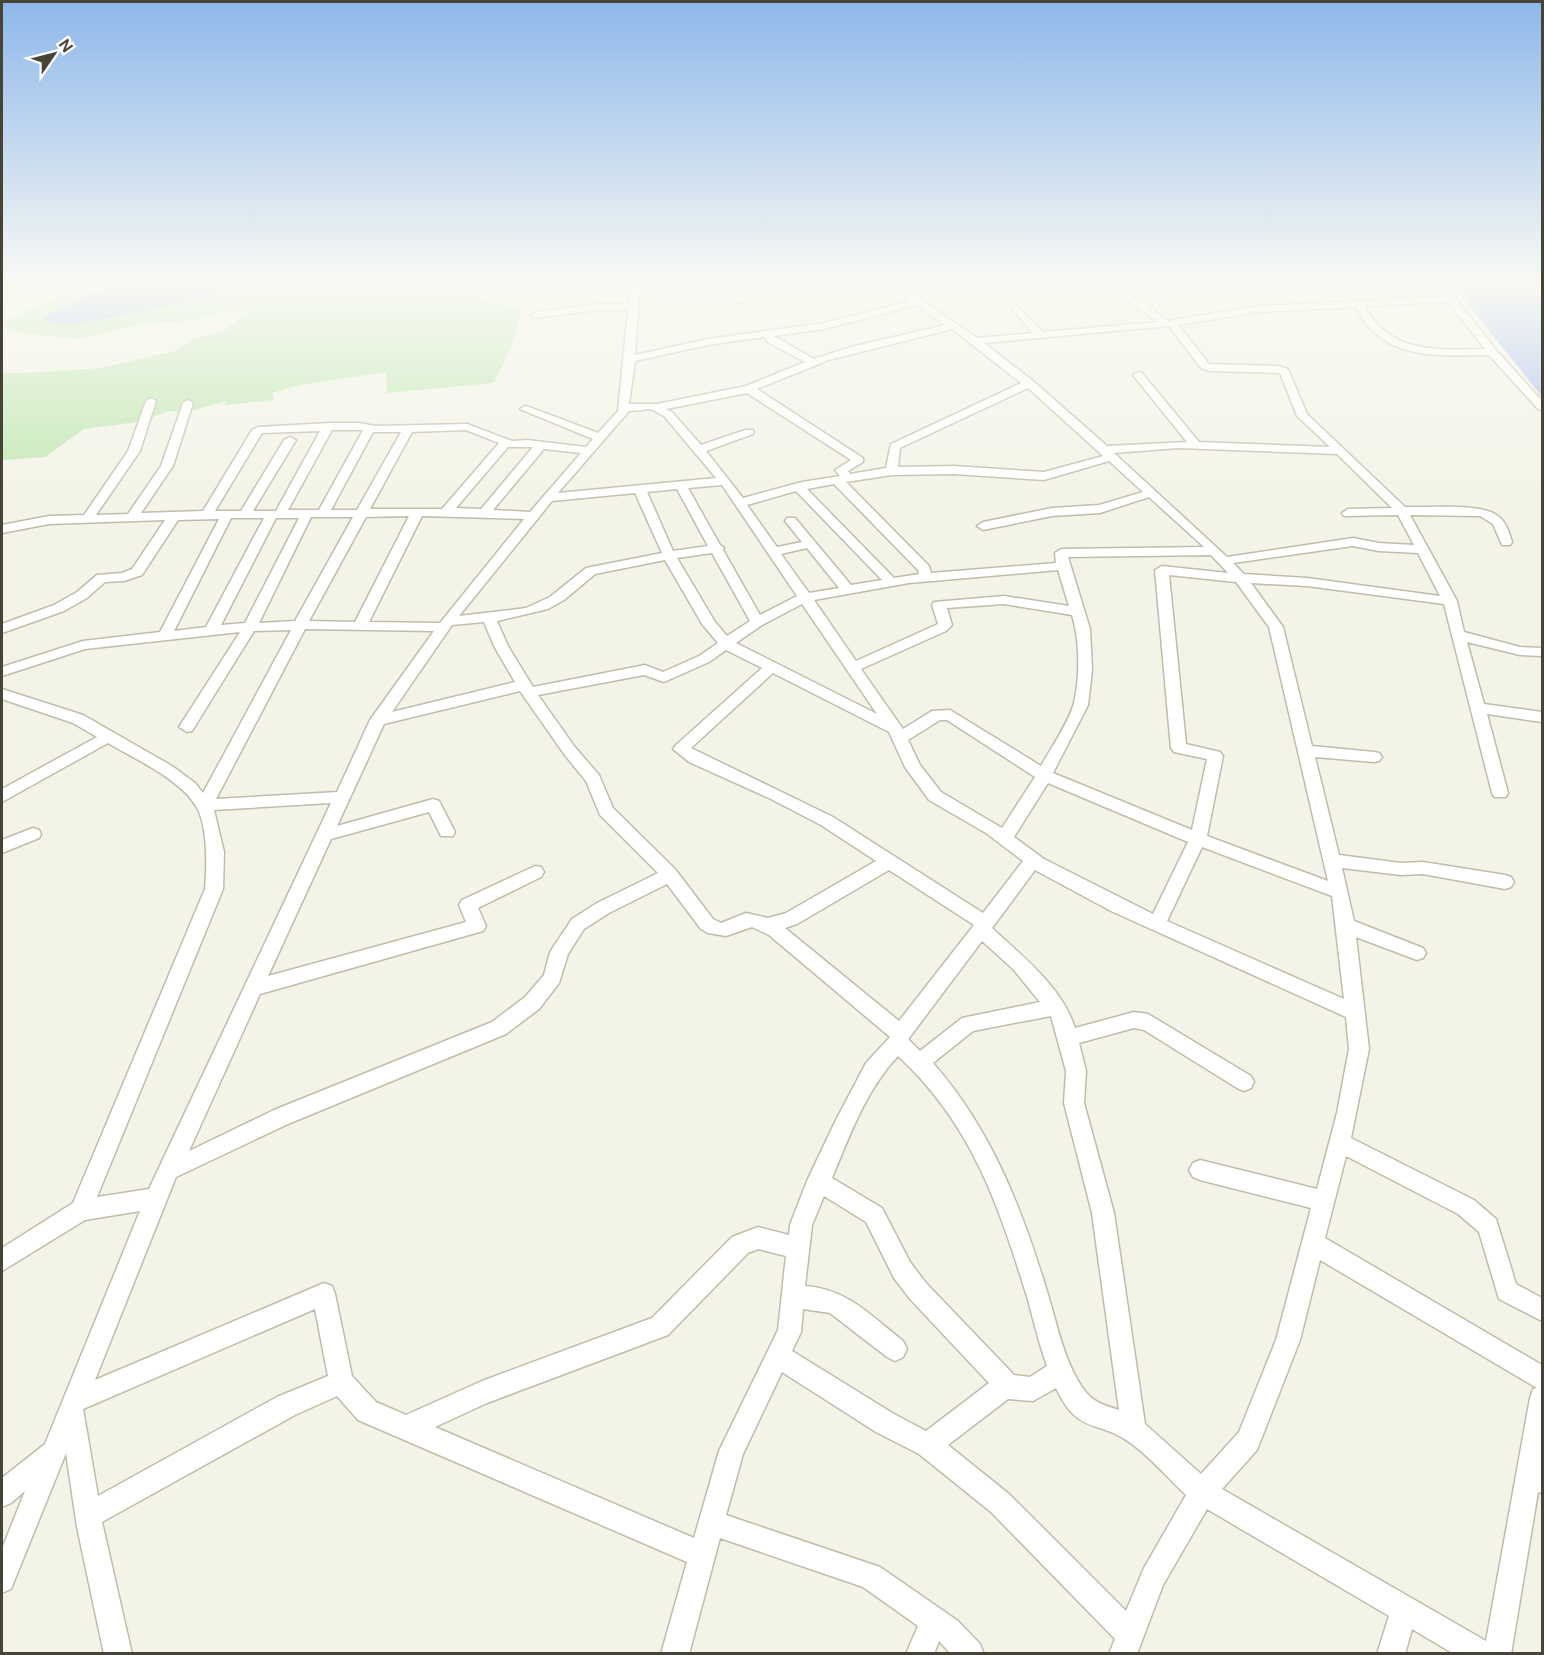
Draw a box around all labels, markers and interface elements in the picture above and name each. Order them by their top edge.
north arrow [24,24,84,84]
text: N [54,35,78,56]

